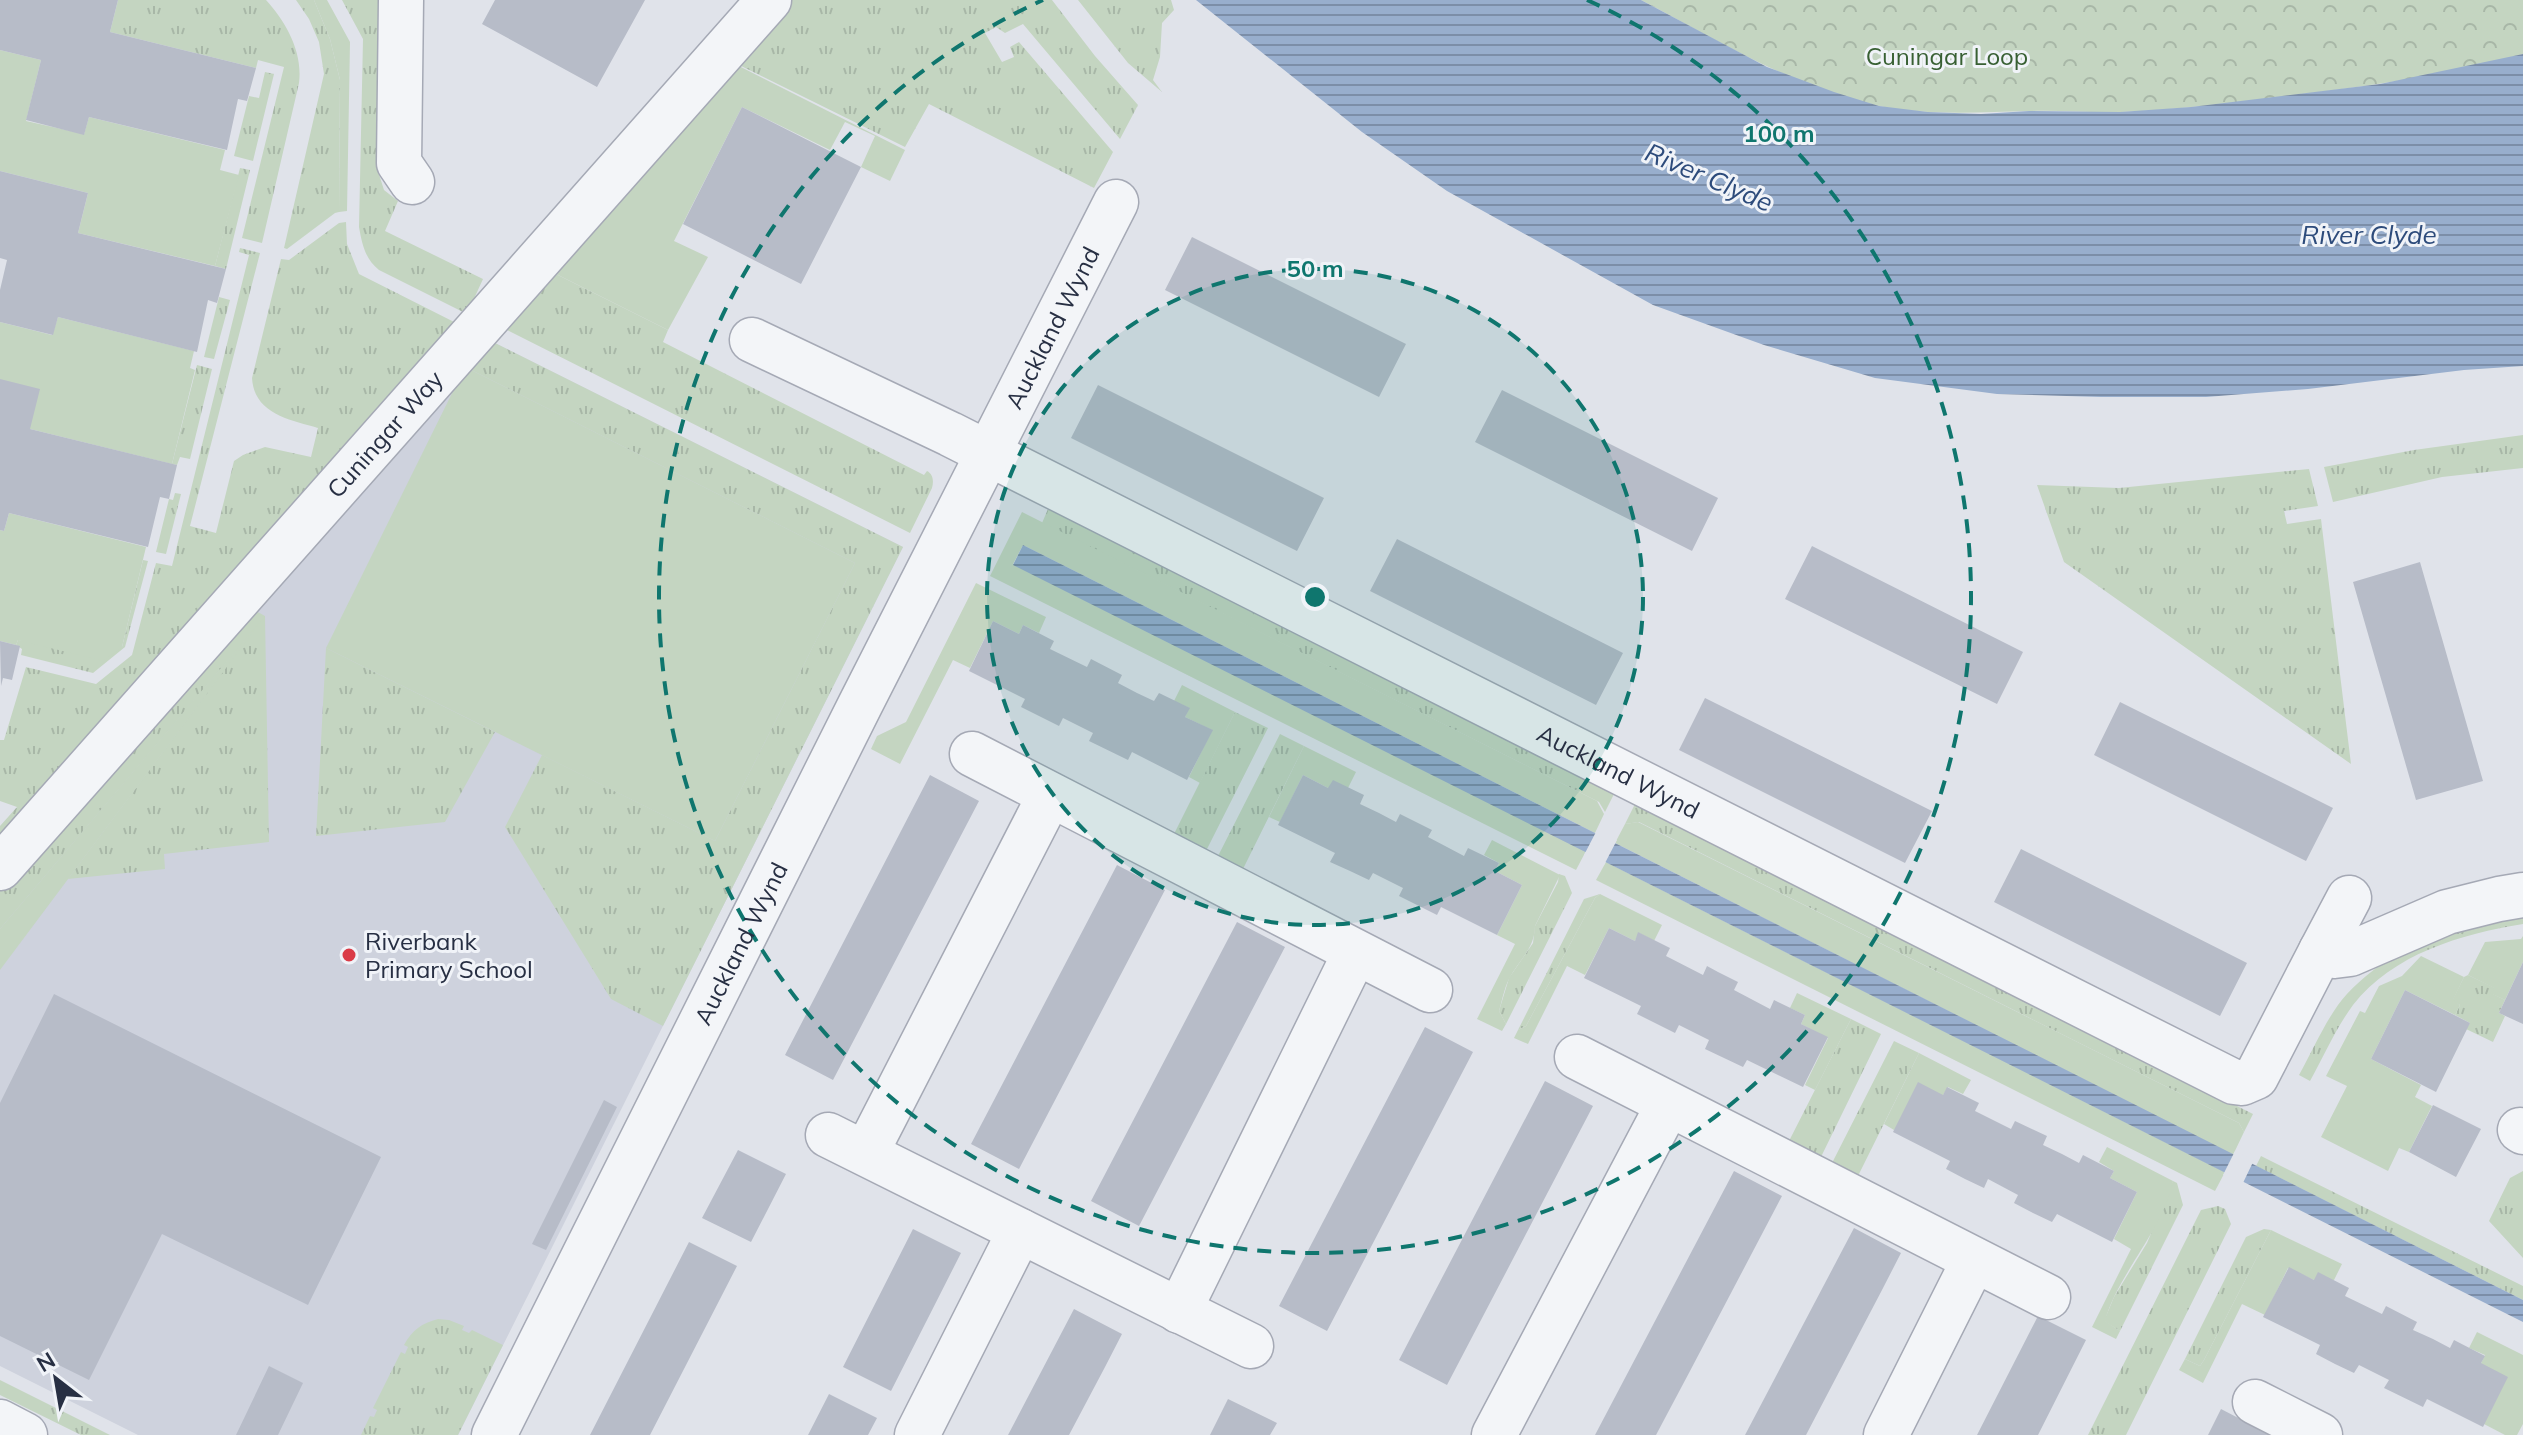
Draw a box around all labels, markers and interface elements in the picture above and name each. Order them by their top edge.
park label: Cuningar Loop [1866,41,2028,71]
text: 100 m [1743,118,1815,148]
water label: River Clyde [1640,135,1778,219]
water label: River Clyde [2301,218,2437,251]
street label: Auckland Wynd [998,242,1106,414]
text: 50 m [1287,253,1343,283]
street label: Cuningar Way [320,364,449,504]
centre of rings [1301,583,1329,611]
street label: Auckland Wynd [1532,718,1705,825]
street label: Auckland Wynd [687,857,794,1030]
place label: Riverbank Primary School [365,926,533,984]
marker: Riverbank Primary School [340,946,358,964]
north arrow [16,1339,96,1419]
text: N [31,1346,60,1378]

